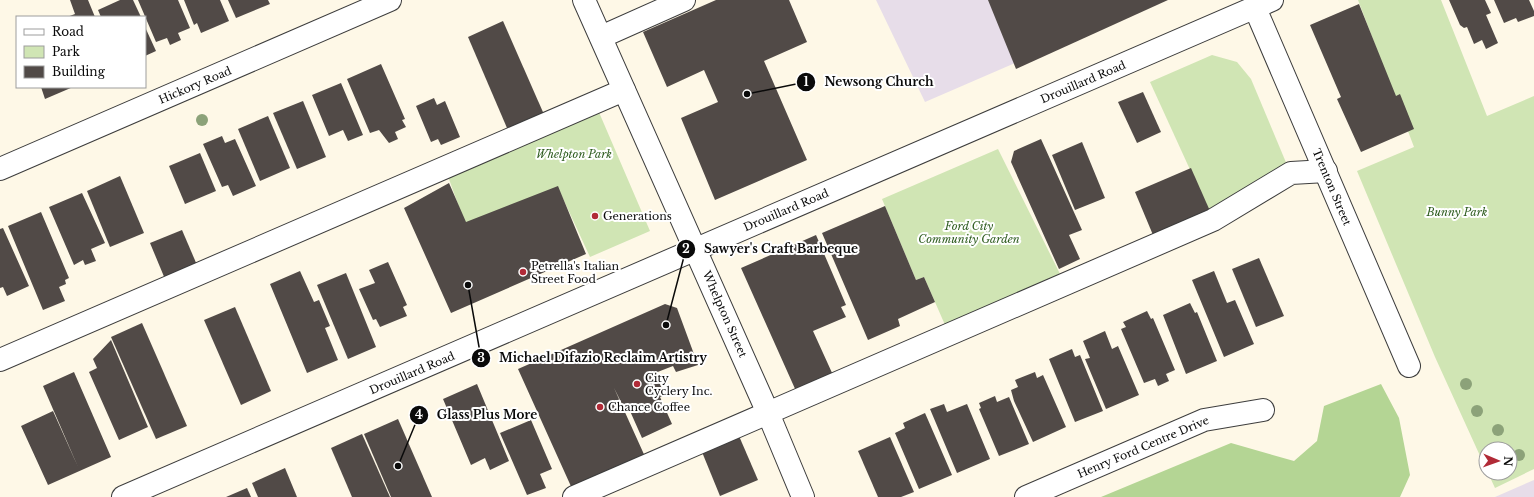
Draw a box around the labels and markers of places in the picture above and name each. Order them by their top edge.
callout: Newsong Church [796,70,942,94]
place label: Generations [603,209,672,223]
marker: Generations [590,211,600,221]
callout: Sawyer's Craft Barbeque [676,237,866,261]
place label: Petrella's Italian Street Food [531,259,620,286]
marker: Petrella's Italian Street Food [518,267,528,277]
callout: Michael Difazio Reclaim Artistry [471,346,716,370]
place label: City Cyclery Inc. [645,371,713,398]
marker: City Cyclery Inc. [632,379,642,389]
place label: Chance Coffee [608,400,690,414]
marker: Chance Coffee [595,402,605,412]
callout: Glass Plus More [409,403,545,427]

